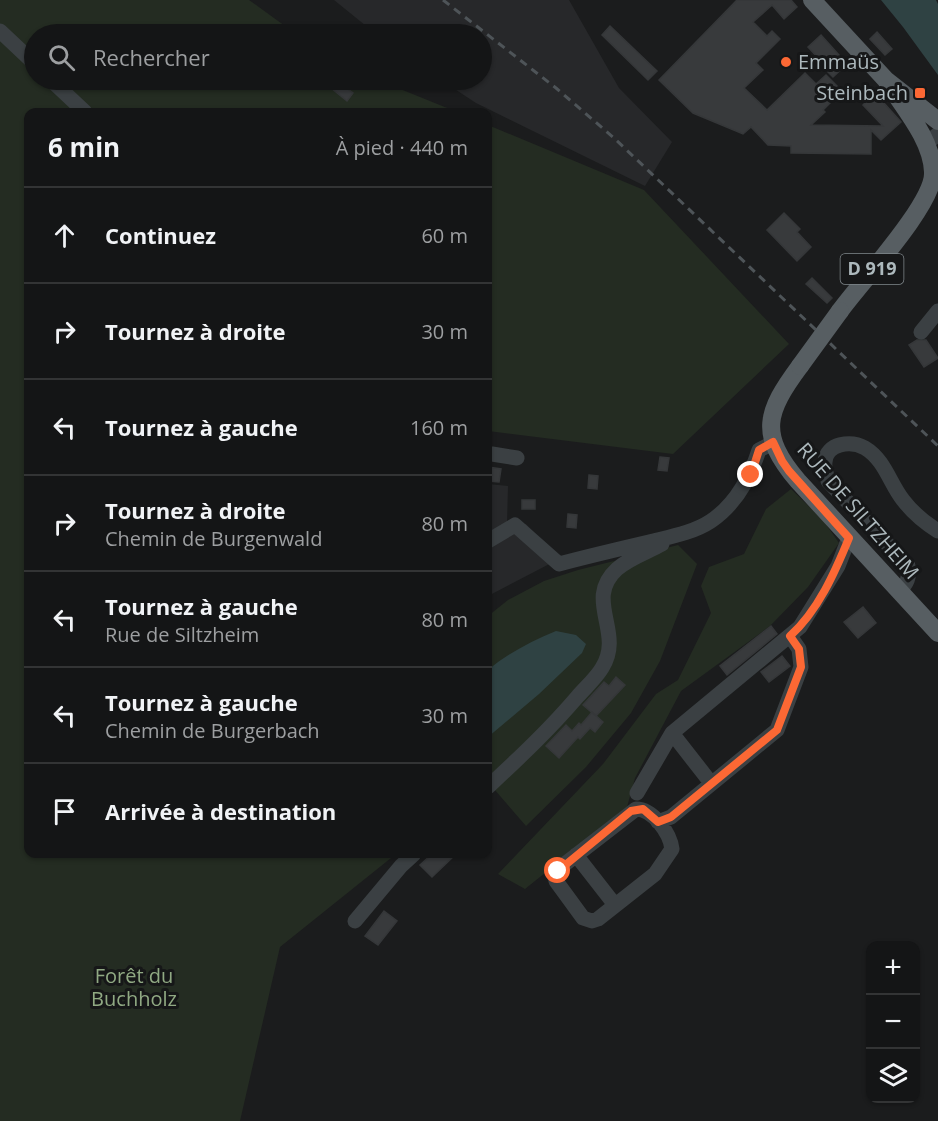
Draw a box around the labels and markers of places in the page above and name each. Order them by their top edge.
place label: Emmaüs [798,48,879,75]
marker: Emmaüs [779,55,793,69]
place label: Steinbach [816,79,908,106]
marker: Steinbach [913,86,927,100]

